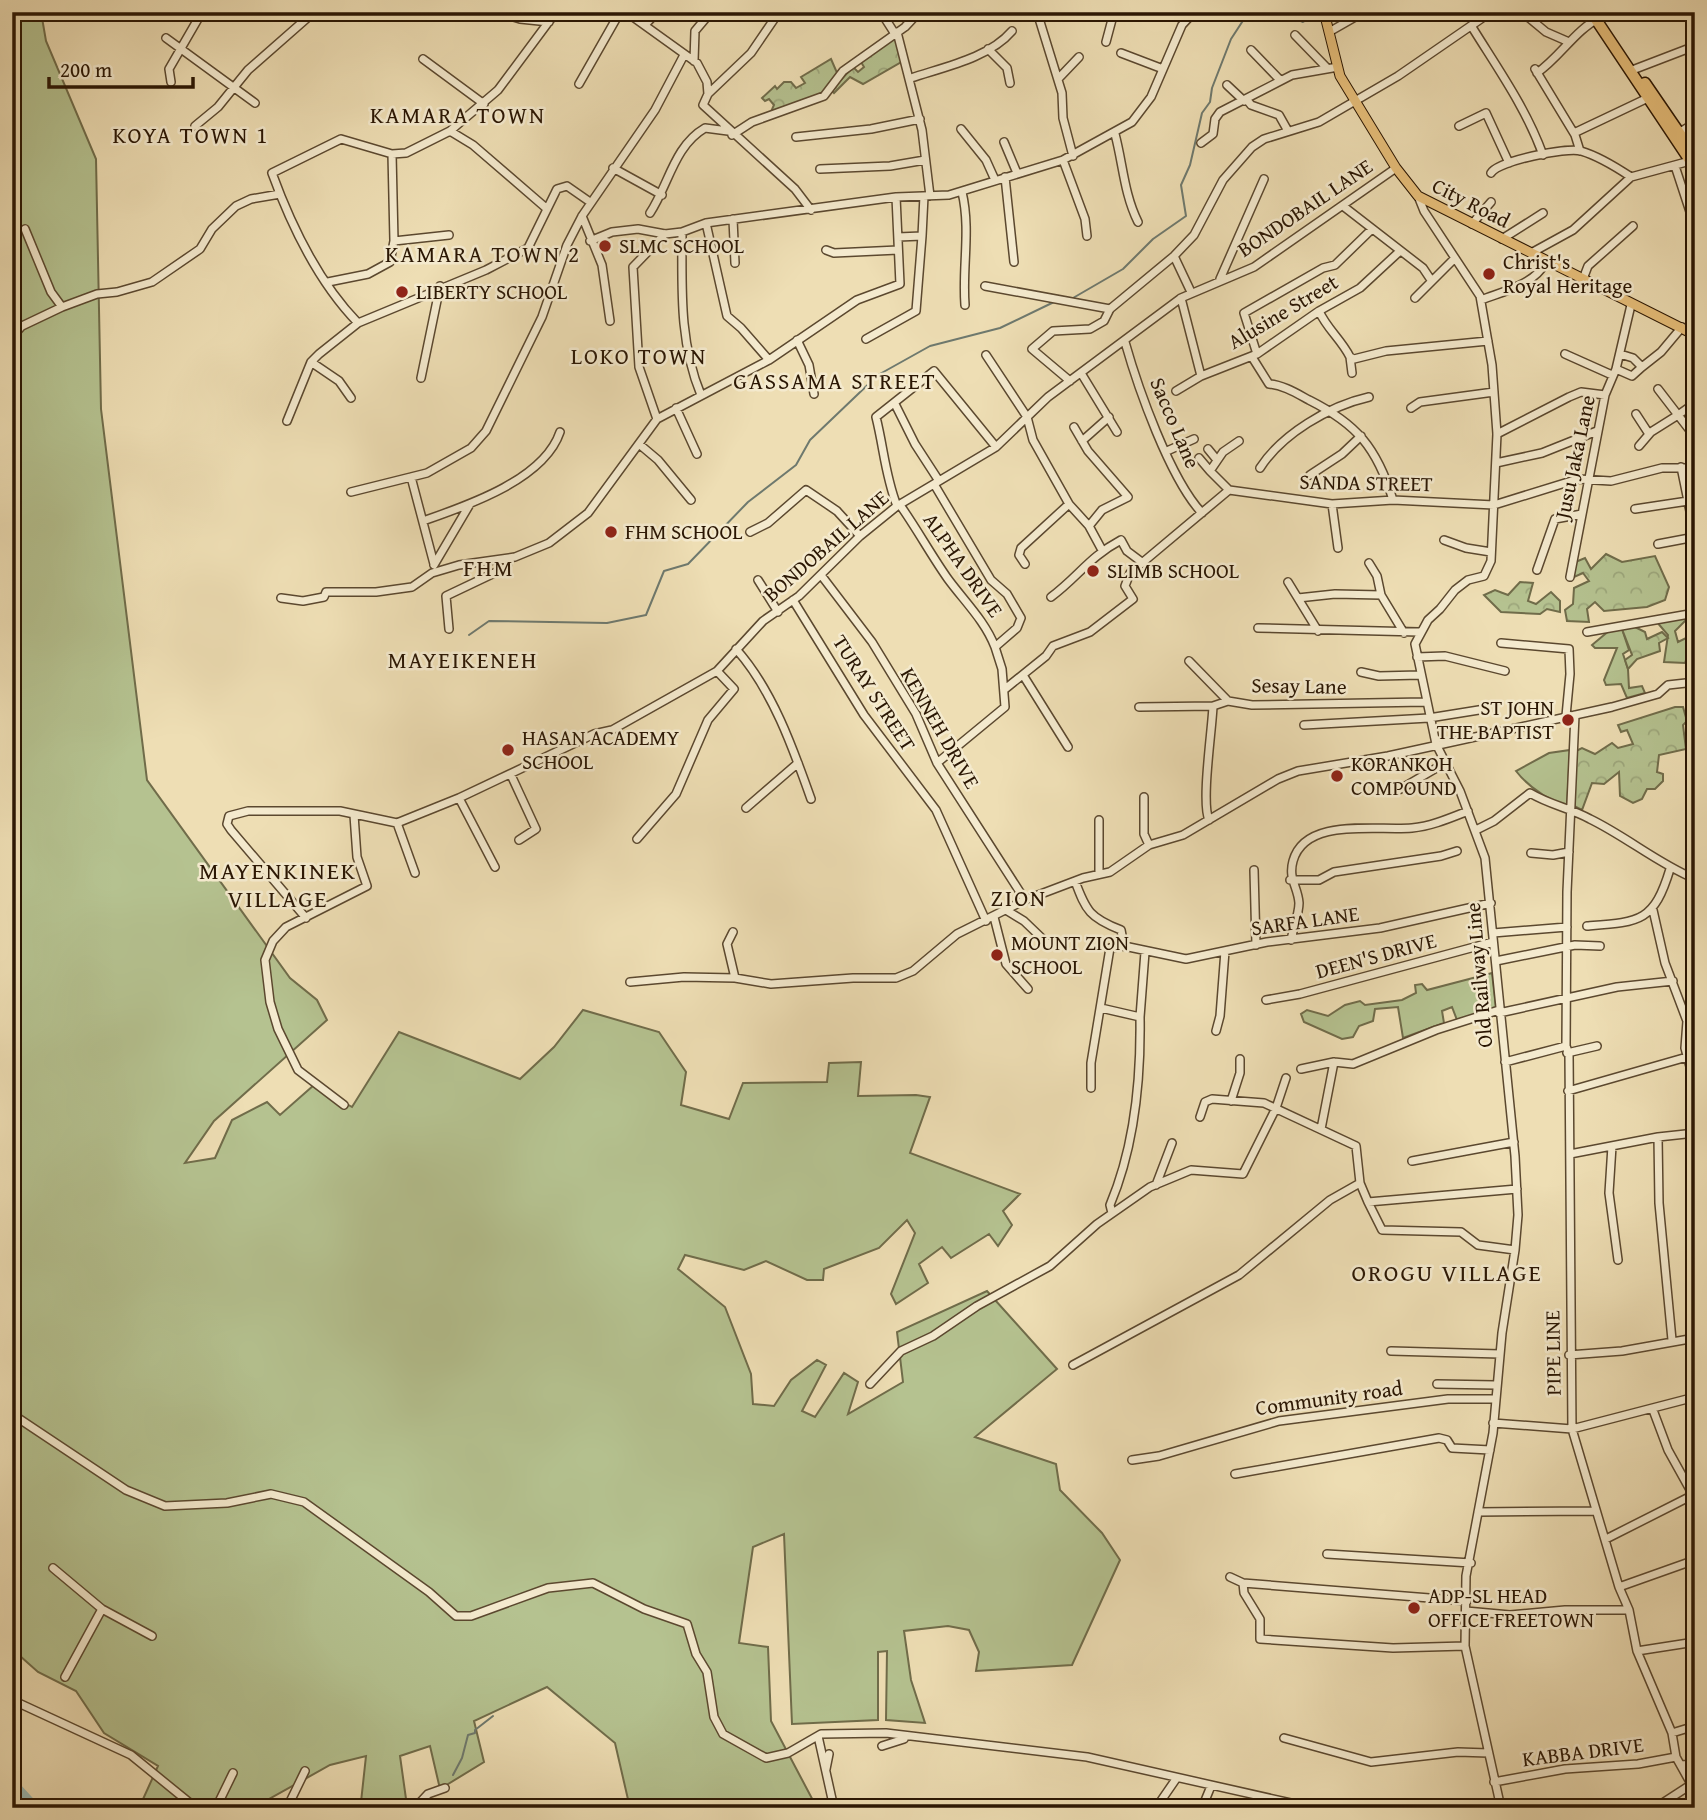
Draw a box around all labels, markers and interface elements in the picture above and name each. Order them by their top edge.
scale bar [49,46,192,90]
text: 200 m [60,54,112,85]
district label: KAMARA TOWN [370,98,546,131]
district label: KOYA TOWN 1 [113,118,269,151]
street label: BONDOBAIL LANE [1231,151,1379,264]
street label: City Road [1427,170,1516,236]
place label: SLMC SCHOOL [619,230,744,261]
district label: KAMARA TOWN 2 [385,237,581,270]
marker: SLMC SCHOOL [597,238,613,254]
place label: Christ's Royal Heritage [1503,246,1633,301]
street label: Alusine Street [1222,266,1344,357]
marker: Christ's Royal Heritage [1481,266,1497,282]
place label: LIBERTY SCHOOL [416,276,567,307]
marker: LIBERTY SCHOOL [394,284,410,300]
district label: LOKO TOWN [571,339,707,372]
district label: GASSAMA STREET [733,364,937,397]
street label: Sacco Lane [1142,373,1209,473]
street label: Jusu Jaka Lane [1546,392,1603,525]
street label: SANDA STREET [1299,466,1433,499]
street label: BONDOBAIL LANE [756,482,895,609]
street label: ALPHA DRIVE [916,506,1011,624]
place label: FHM SCHOOL [625,516,742,547]
marker: FHM SCHOOL [603,524,619,540]
district label: FHM [463,551,515,584]
place label: SLIMB SCHOOL [1107,555,1239,586]
marker: SLIMB SCHOOL [1085,563,1101,579]
street label: TURAY STREET [825,629,924,757]
district label: MAYEIKENEH [388,643,538,676]
street label: KENNEH DRIVE [893,661,988,794]
street label: Sesay Lane [1251,669,1347,702]
place label: ST JOHN THE BAPTIST [1437,692,1554,747]
marker: ST JOHN THE BAPTIST [1560,712,1576,728]
place label: HASAN ACADEMY SCHOOL [522,722,680,777]
marker: HASAN ACADEMY SCHOOL [500,742,516,758]
place label: KORANKOH COMPOUND [1351,748,1457,803]
marker: KORANKOH COMPOUND [1329,768,1345,784]
district label: MAYENKINEK VILLAGE [199,853,357,916]
district label: ZION [991,881,1047,914]
street label: SARFA LANE [1249,898,1361,943]
street label: Old Railway Line [1457,901,1500,1049]
street label: DEEN'S DRIVE [1312,924,1440,986]
place label: MOUNT ZION SCHOOL [1011,927,1129,982]
marker: MOUNT ZION SCHOOL [989,947,1005,963]
district label: OROGU VILLAGE [1351,1255,1543,1290]
street label: PIPE LINE [1536,1310,1569,1396]
street label: Community road [1253,1372,1405,1423]
place label: ADP-SL HEAD OFFICE FREETOWN [1428,1580,1594,1635]
marker: ADP-SL HEAD OFFICE FREETOWN [1406,1600,1422,1616]
street label: KABBA DRIVE [1520,1729,1646,1774]

